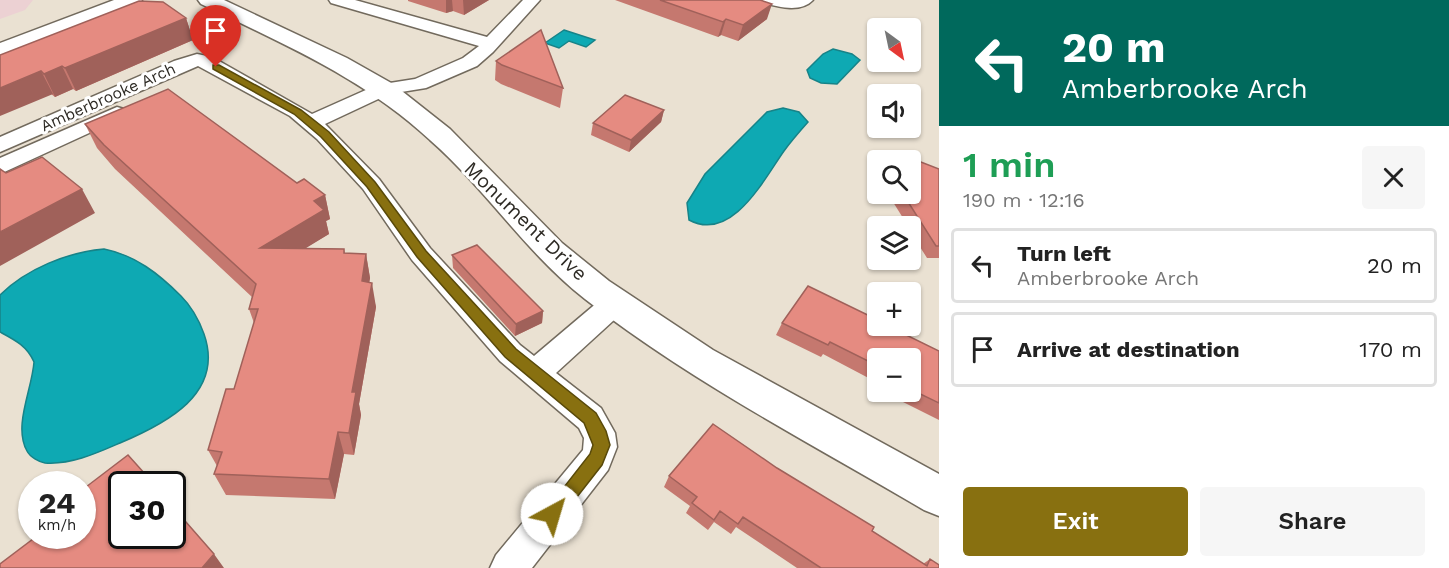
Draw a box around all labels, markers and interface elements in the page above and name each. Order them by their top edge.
pin [190,5,241,67]
icon: arrive [199,14,232,47]
north arrow [867,18,921,72]
map controls [867,18,921,402]
text: 20 m [1062,23,1166,72]
icon: left [963,24,1041,102]
street label: Amberbrooke Arch [38,59,178,135]
text: Amberbrooke Arch [1062,73,1308,105]
button: sound [867,84,921,138]
text: 1 min [963,144,1055,186]
button: close [1362,146,1425,209]
button: search [867,150,921,204]
street label: Monument Drive [460,156,592,286]
text: 190 m · 12:16 [963,188,1085,212]
button: layers [867,216,921,270]
text: Turn left [1017,241,1111,266]
icon: left [966,249,999,282]
text: 20 m [1367,253,1422,278]
text: Amberbrooke Arch [1017,266,1199,290]
button: + [867,282,921,336]
icon: arrive [966,333,999,366]
text: Arrive at destination [1017,337,1240,362]
text: 170 m [1359,337,1422,362]
button: − [867,348,921,402]
speed limit sign: 30 [108,471,186,549]
position arrow [520,482,584,546]
text: 24 [39,485,75,520]
button: Exit [963,487,1188,556]
button: Share [1200,487,1425,556]
text: km/h [38,516,76,534]

